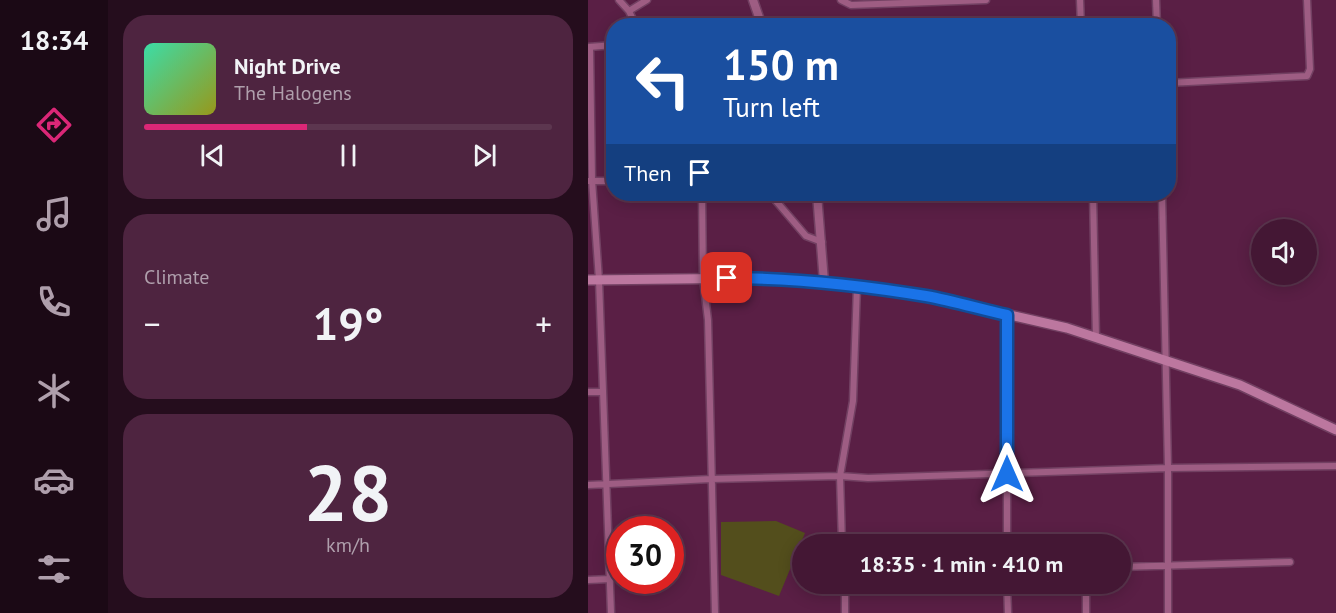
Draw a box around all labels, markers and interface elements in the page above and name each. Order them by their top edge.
text: 18:34 [20,23,88,57]
text: 150 m [723,37,839,92]
icon: left [624,42,702,120]
text: Night Drive [234,52,341,80]
text: The Halogens [234,80,352,106]
text: Turn left [723,90,820,124]
icon: directions [33,104,75,146]
icon: previous [196,139,229,172]
icon: pause [332,139,365,172]
icon: next [468,139,501,172]
icon: arrive [683,156,716,189]
text: Then [624,159,671,187]
icon: music [33,193,75,235]
map controls [1251,219,1317,285]
button: sound [1251,219,1317,285]
pin [701,252,752,303]
icon: arrive [710,261,743,294]
text: Climate [144,264,210,290]
icon: phone [33,281,75,323]
text: 19° [313,294,383,352]
text: − [144,302,161,345]
text: + [535,302,552,345]
icon: climate [33,370,75,412]
text: 28 [304,442,392,543]
position arrow [975,442,1039,506]
icon: car [33,459,75,501]
speed limit sign: 30 [606,516,684,594]
text: km/h [326,532,370,558]
icon: filters [33,548,75,590]
text: 18:35 · 1 min · 410 m [860,550,1063,578]

